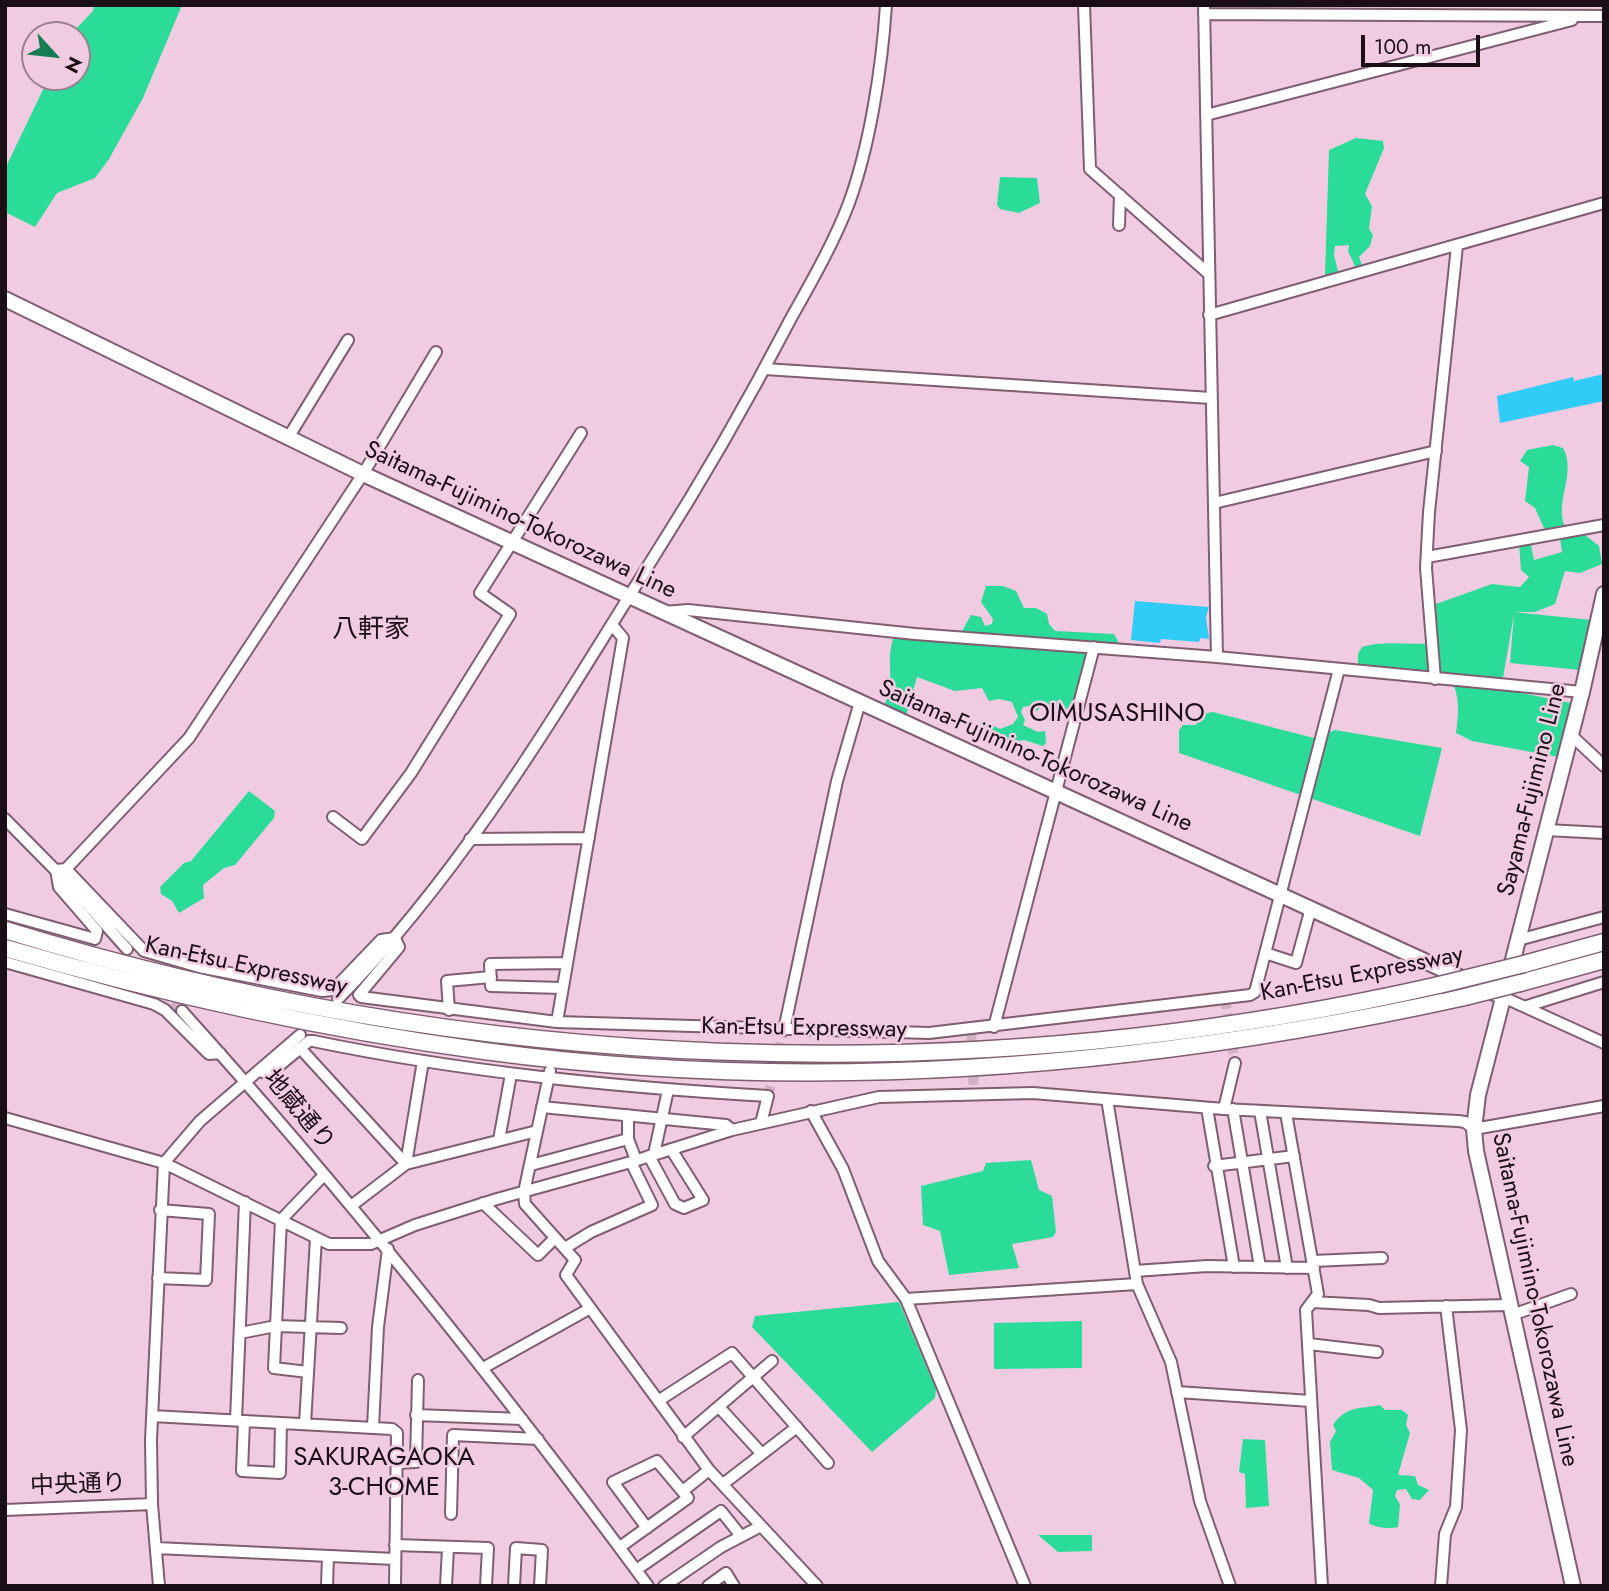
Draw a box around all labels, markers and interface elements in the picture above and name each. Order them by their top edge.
north arrow [21,21,91,91]
scale bar [1364,21,1483,65]
text: 100 m [1374,32,1431,62]
text: N [58,52,89,78]
street label: Saitama-Fujimino-Tokorozawa Line [359,436,681,606]
district label: 八軒家 [332,615,410,647]
street label: Saitama-Fujimino-Tokorozawa Line [873,675,1197,839]
street label: Sayama-Fujimino Line [1493,681,1573,899]
district label: OIMUSASHINO [1020,699,1214,731]
street label: Kan-Etsu Expressway [142,932,350,1002]
street label: Kan-Etsu Expressway [1258,941,1466,1009]
street label: Kan-Etsu Expressway [701,1013,907,1045]
street label: 地蔵通り [256,1065,340,1157]
street label: Saitama-Fujimino-Tokorozawa Line [1484,1130,1584,1470]
district label: SAKURAGAOKA 3-CHOME [284,1443,484,1504]
street label: 中央通り [30,1470,126,1502]

